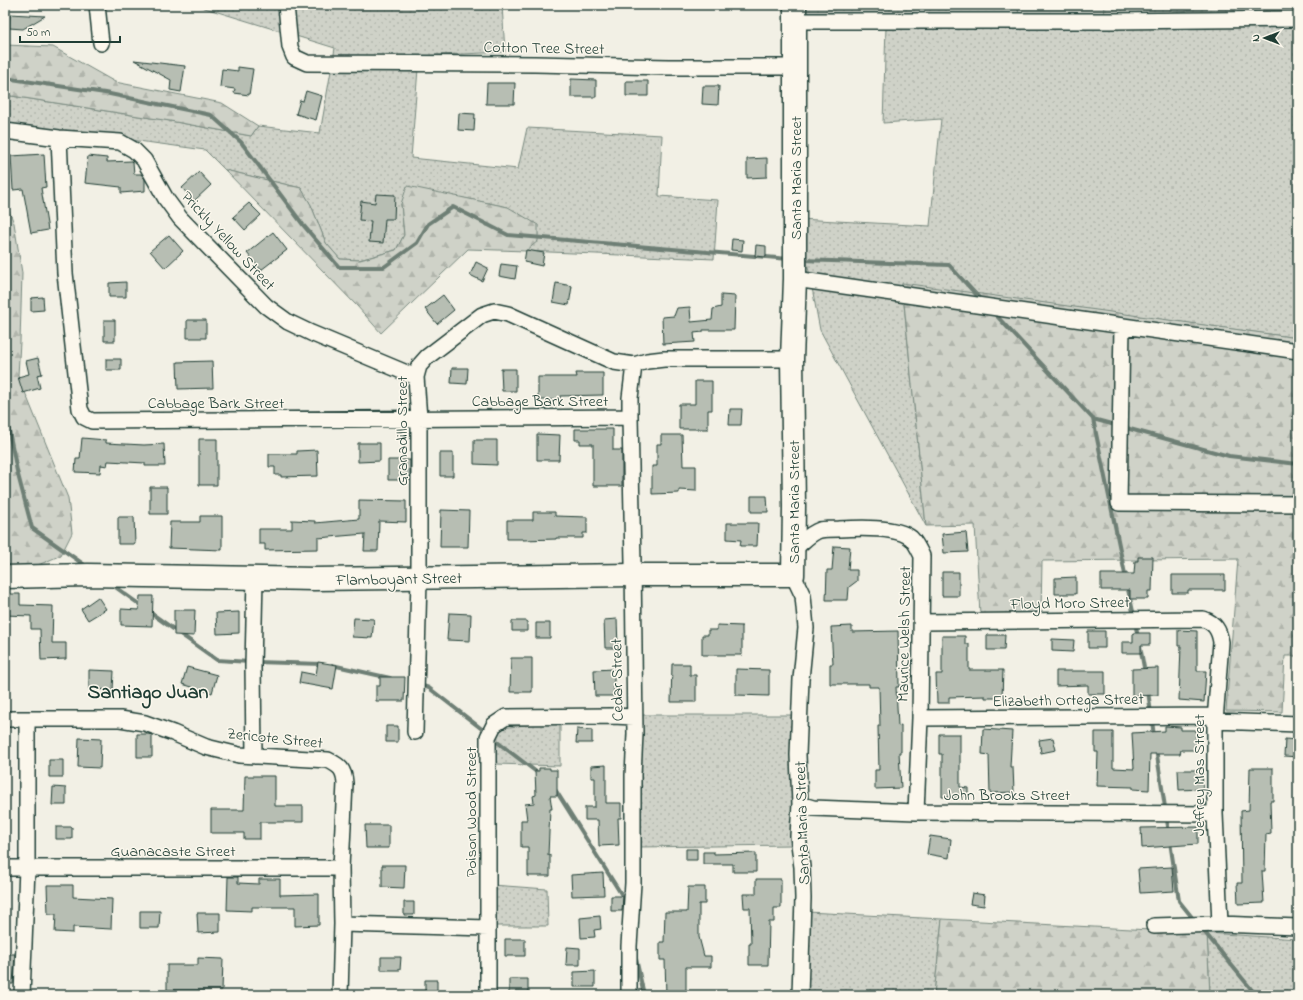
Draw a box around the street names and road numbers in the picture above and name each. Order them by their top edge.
street label: Cotton Tree Street [483,36,605,62]
street label: Santa Maria Street [785,115,809,240]
street label: Prickly Yellow Street [175,186,281,297]
street label: Granadillo Street [391,375,415,486]
street label: Cabbage Bark Street [472,390,609,414]
street label: Cabbage Bark Street [148,392,285,416]
street label: Santa Maria Street [783,439,807,564]
street label: Maurice Welsh Street [892,565,918,702]
street label: Flamboyant Street [335,567,463,593]
street label: Floyd Moro Street [1009,591,1131,617]
street label: Cedar Street [605,638,631,722]
street label: Elizabeth Ortega Street [992,688,1145,714]
street label: Jeffrey Mas Street [1188,713,1212,836]
street label: Zericote Street [226,722,325,756]
street label: Poison Wood Street [460,746,484,877]
street label: Santa Maria Street [789,760,817,885]
street label: John Brooks Street [944,784,1071,808]
street label: Guanacaste Street [110,840,236,864]

